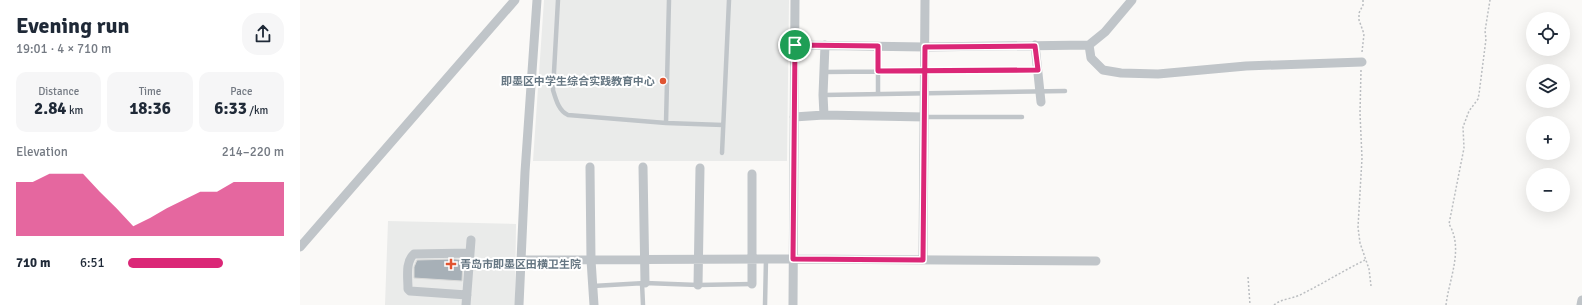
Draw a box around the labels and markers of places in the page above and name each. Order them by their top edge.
pin [778,28,812,62]
place label: 即墨区中学生综合实践教育中心 [501,75,655,88]
marker: 即墨区中学生综合实践教育中心 [658,76,668,86]
marker: 青岛市即墨区田横卫生院 [445,258,457,270]
place label: 青岛市即墨区田横卫生院 [460,258,581,271]

